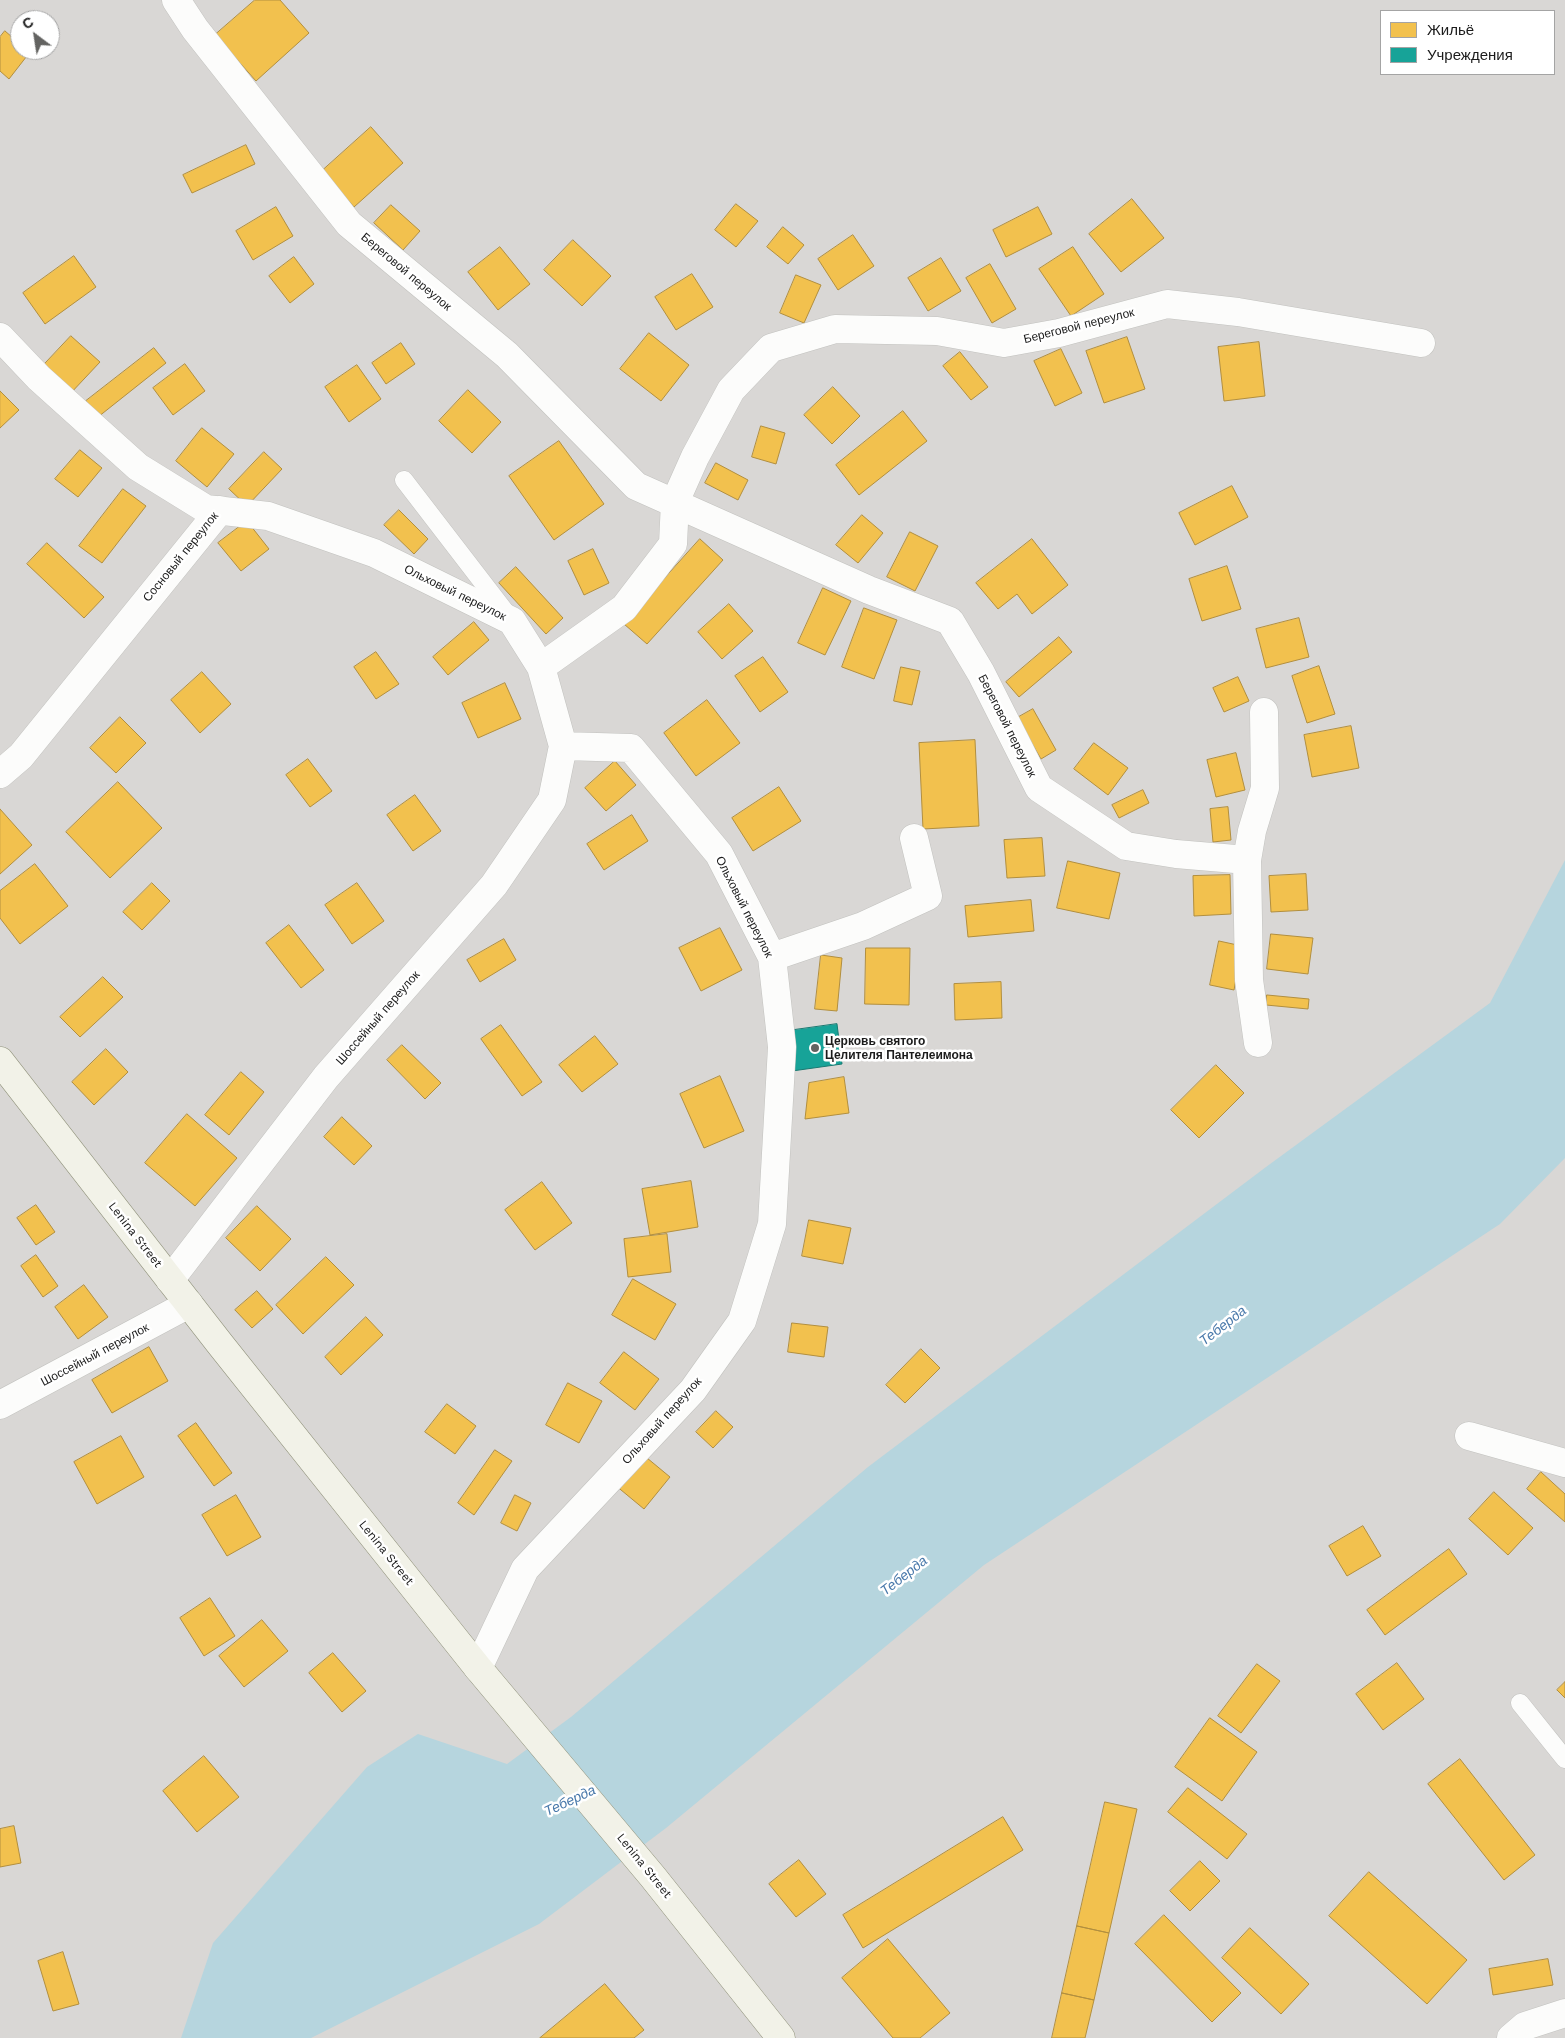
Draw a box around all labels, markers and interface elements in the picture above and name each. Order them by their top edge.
north arrow [10,10,60,60]
legend [1380,10,1555,75]
text: С [19,14,36,32]
text: Жильё [1427,21,1474,39]
text: Учреждения [1427,46,1513,64]
street label: Береговой переулок [358,230,454,314]
street label: Береговой переулок [1022,305,1136,347]
street label: Сосновый переулок [140,509,222,605]
street label: Ольховый переулок [402,562,508,624]
street label: Береговой переулок [975,672,1039,780]
street label: Ольховый переулок [712,854,776,960]
street label: Шоссейный переулок [333,968,423,1068]
place label: Церковь святого Целителя Пантелеимона [825,1034,973,1062]
marker: Церковь святого Целителя Пантелеимона [809,1042,821,1054]
street label: Lenina Street [105,1199,165,1271]
water label: Теберда [1196,1302,1250,1350]
street label: Шоссейный переулок [39,1320,151,1390]
street label: Ольховый переулок [619,1375,705,1467]
street label: Lenina Street [356,1518,416,1588]
water label: Теберда [877,1552,931,1600]
water label: Теберда [542,1782,598,1820]
street label: Lenina Street [614,1831,674,1901]

